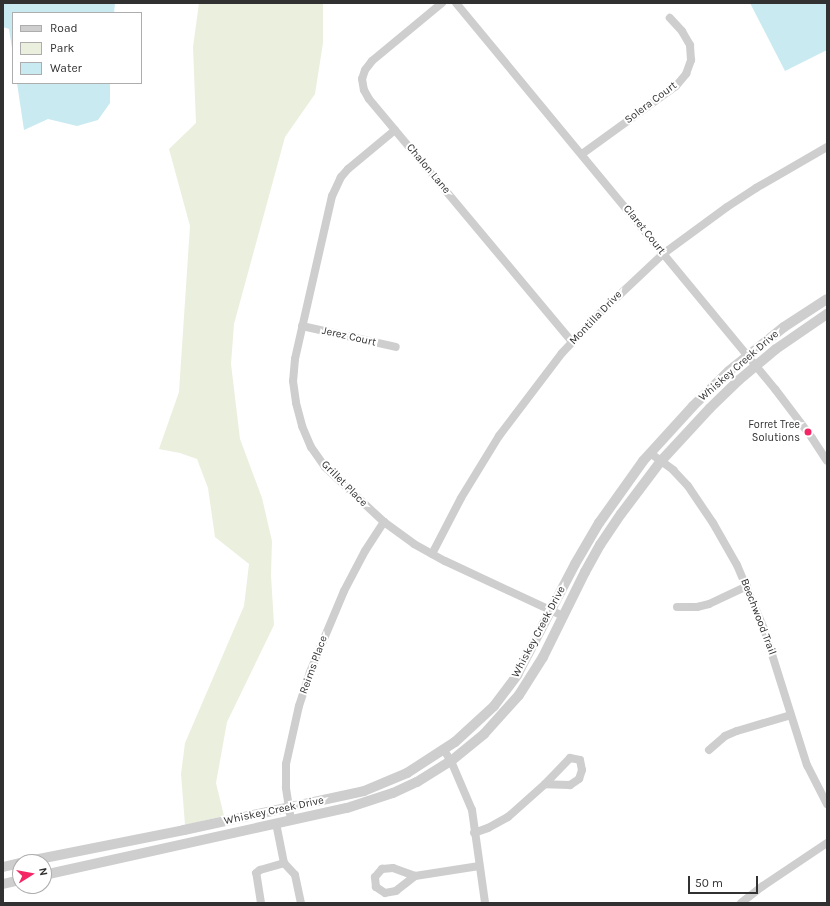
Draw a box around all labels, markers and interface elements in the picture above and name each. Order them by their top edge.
legend [12,12,142,84]
text: Road [50,21,78,35]
text: Park [50,41,74,55]
text: Water [50,61,82,75]
street label: Solera Court [622,79,680,127]
street label: Chalon Lane [403,141,453,197]
street label: Claret Court [620,203,668,257]
street label: Montilla Drive [567,288,625,348]
street label: Jerez Court [321,324,377,350]
street label: Whiskey Creek Drive [696,328,782,404]
place label: Forret Tree Solutions [748,419,800,445]
marker: Forret Tree Solutions [803,427,813,437]
street label: Grillet Place [318,458,370,510]
street label: Beechwood Trail [737,577,779,657]
street label: Whiskey Creek Drive [509,584,569,680]
street label: Reims Place [297,634,331,696]
street label: Whiskey Creek Drive [223,794,325,828]
north arrow [12,854,52,894]
text: N [36,867,50,877]
scale bar [690,868,760,894]
text: 50 m [695,876,723,890]

